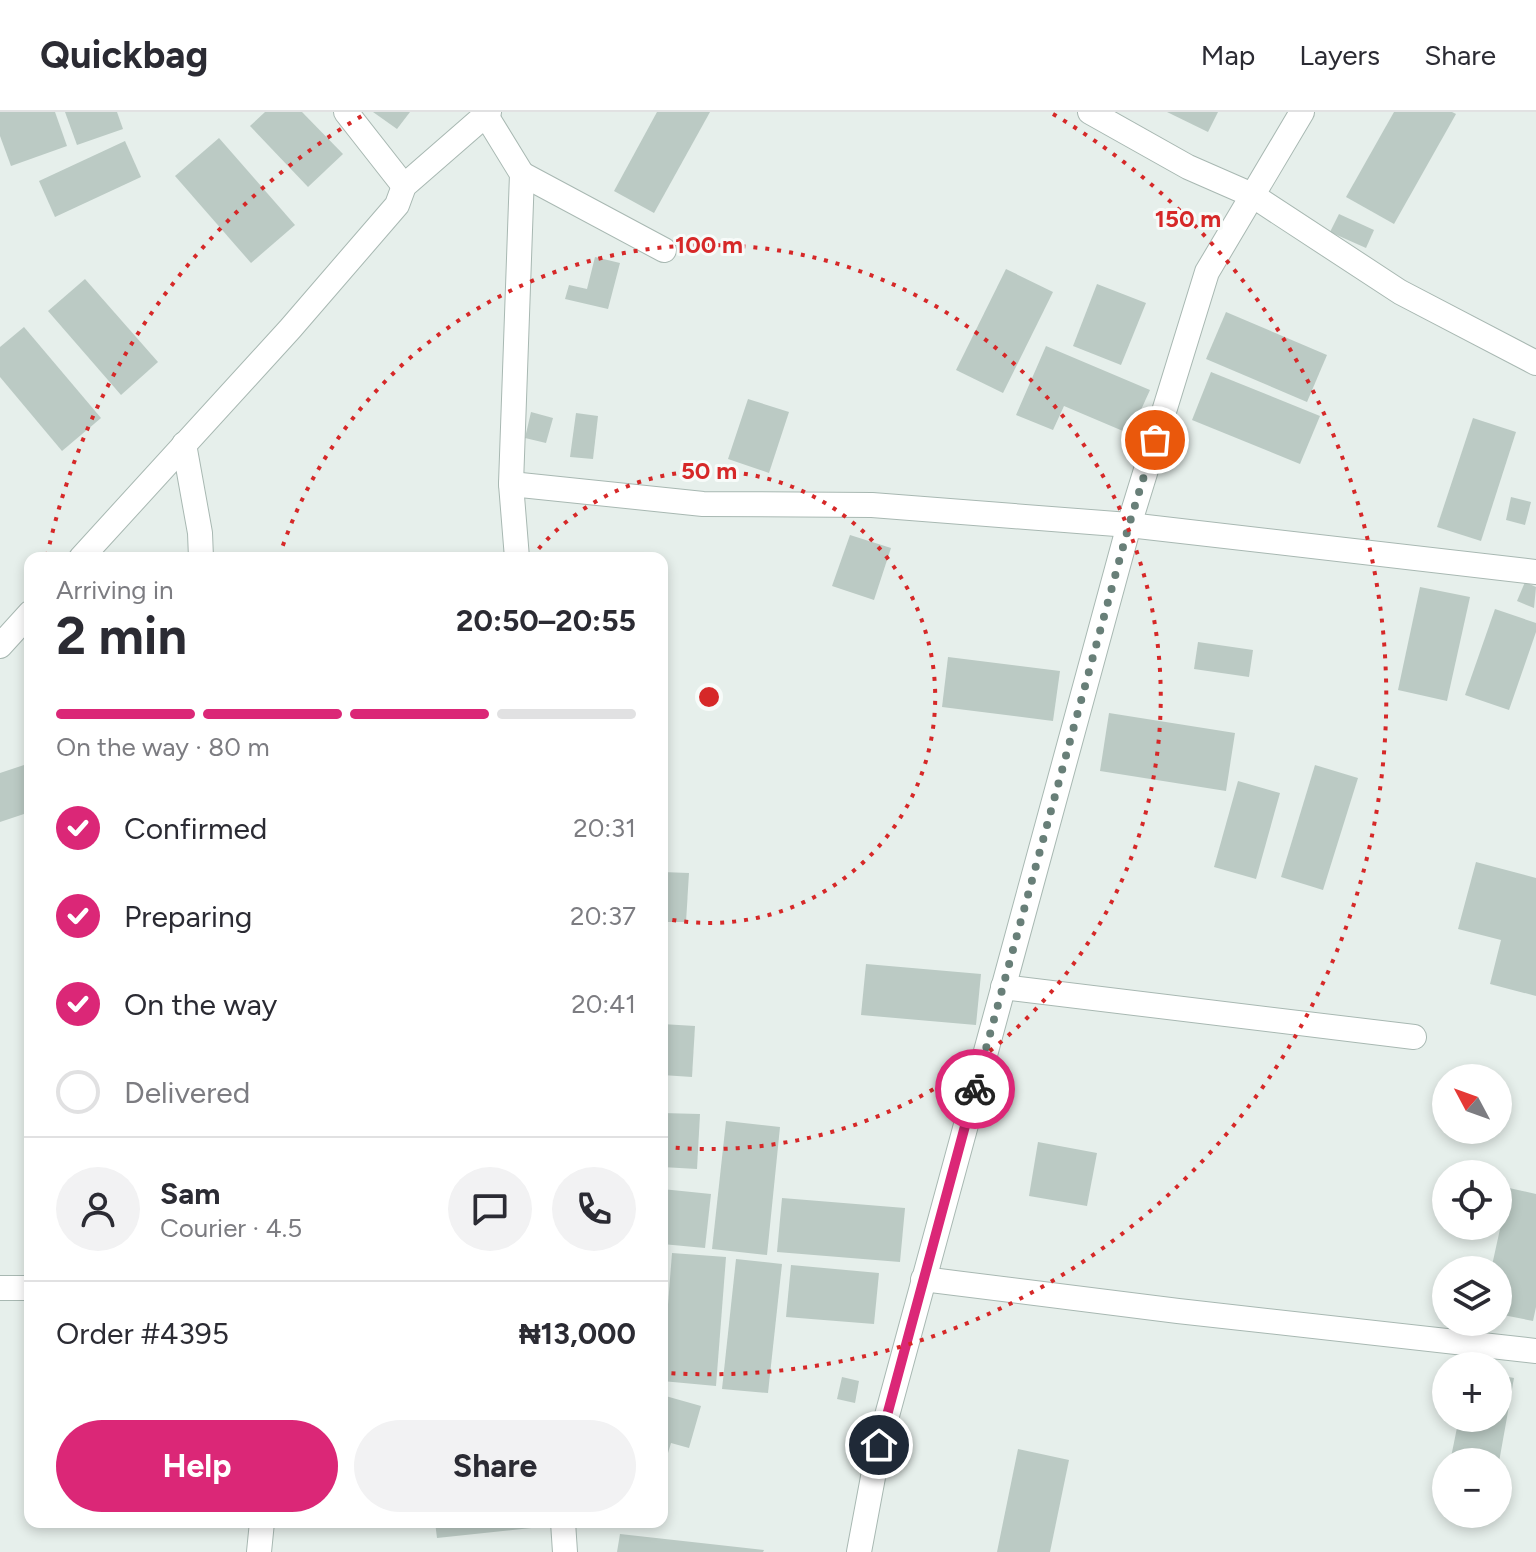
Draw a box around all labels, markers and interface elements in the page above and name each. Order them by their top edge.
text: Quickbag [40,32,208,78]
text: Map [1201,38,1255,72]
text: Layers [1299,38,1380,72]
text: Share [1424,38,1496,72]
text: 150 m [1155,204,1221,233]
text: 100 m [675,230,743,259]
pin [1121,406,1189,474]
icon: bag [1133,418,1177,462]
text: 50 m [681,456,737,485]
text: Arriving in [56,574,174,606]
text: 20:50–20:55 [456,602,636,639]
text: 2 min [56,605,187,667]
centre of rings [695,683,723,711]
text: On the way · 80 m [56,731,270,763]
icon: check [56,806,100,850]
text: Confirmed [124,810,267,847]
text: 20:31 [573,812,636,844]
icon: check [56,894,100,938]
text: Preparing [124,898,252,935]
text: 20:37 [570,900,636,932]
icon: check [56,982,100,1026]
text: On the way [124,986,277,1023]
text: 20:41 [571,988,636,1020]
courier [935,1049,1015,1129]
north arrow [1432,1064,1512,1144]
map controls [1432,1064,1512,1528]
icon: bike [953,1067,997,1111]
text: Delivered [124,1074,250,1111]
button: locate [1432,1160,1512,1240]
button: person [56,1167,140,1251]
button: chat [448,1167,532,1251]
button: phone [552,1167,636,1251]
text: Sam [160,1175,220,1212]
text: Courier · 4.5 [160,1212,302,1244]
button: layers [1432,1256,1512,1336]
text: Order #4395 [56,1315,229,1352]
text: ₦13,000 [519,1315,636,1352]
button: + [1432,1352,1512,1432]
pin [845,1411,913,1479]
button: Help [56,1420,338,1512]
button: Share [354,1420,636,1512]
icon: home [857,1423,901,1467]
button: − [1432,1448,1512,1528]

